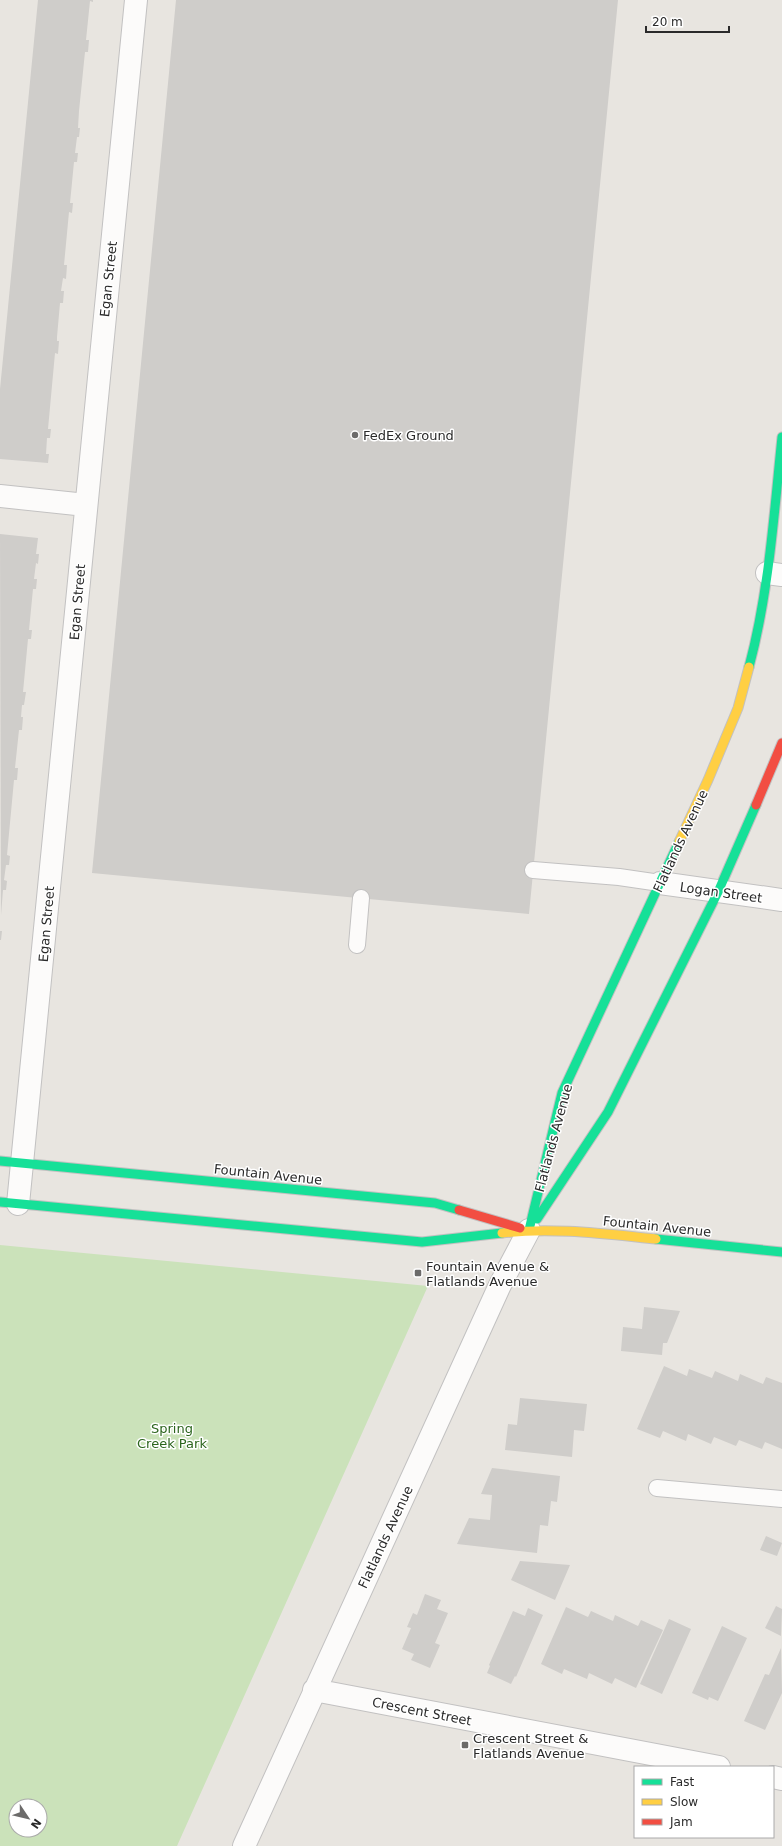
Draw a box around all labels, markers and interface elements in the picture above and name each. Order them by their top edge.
scale bar [646,8,729,34]
text: 20 m [652,15,683,29]
street label: Egan Street [97,240,120,318]
place label: FedEx Ground [363,428,454,443]
marker: FedEx Ground [350,430,360,440]
street label: Egan Street [67,563,88,641]
street label: Flatlands Avenue [650,788,711,895]
street label: Logan Street [679,879,763,906]
street label: Egan Street [36,885,57,963]
street label: Flatlands Avenue [532,1082,575,1194]
street label: Fountain Avenue [213,1161,323,1188]
street label: Fountain Avenue [602,1213,712,1240]
place label: Fountain Avenue & Flatlands Avenue [426,1259,549,1289]
marker: Fountain Avenue & Flatlands Avenue [413,1268,423,1278]
park label: Spring Creek Park [137,1421,207,1451]
street label: Flatlands Avenue [355,1484,416,1591]
street label: Crescent Street [371,1694,473,1728]
place label: Crescent Street & Flatlands Avenue [473,1731,588,1761]
marker: Crescent Street & Flatlands Avenue [460,1740,470,1750]
legend [634,1766,774,1838]
text: Fast [670,1775,694,1789]
text: Slow [670,1795,698,1809]
north arrow [8,1798,48,1838]
text: Jam [669,1815,693,1829]
text: N [28,1816,44,1831]

